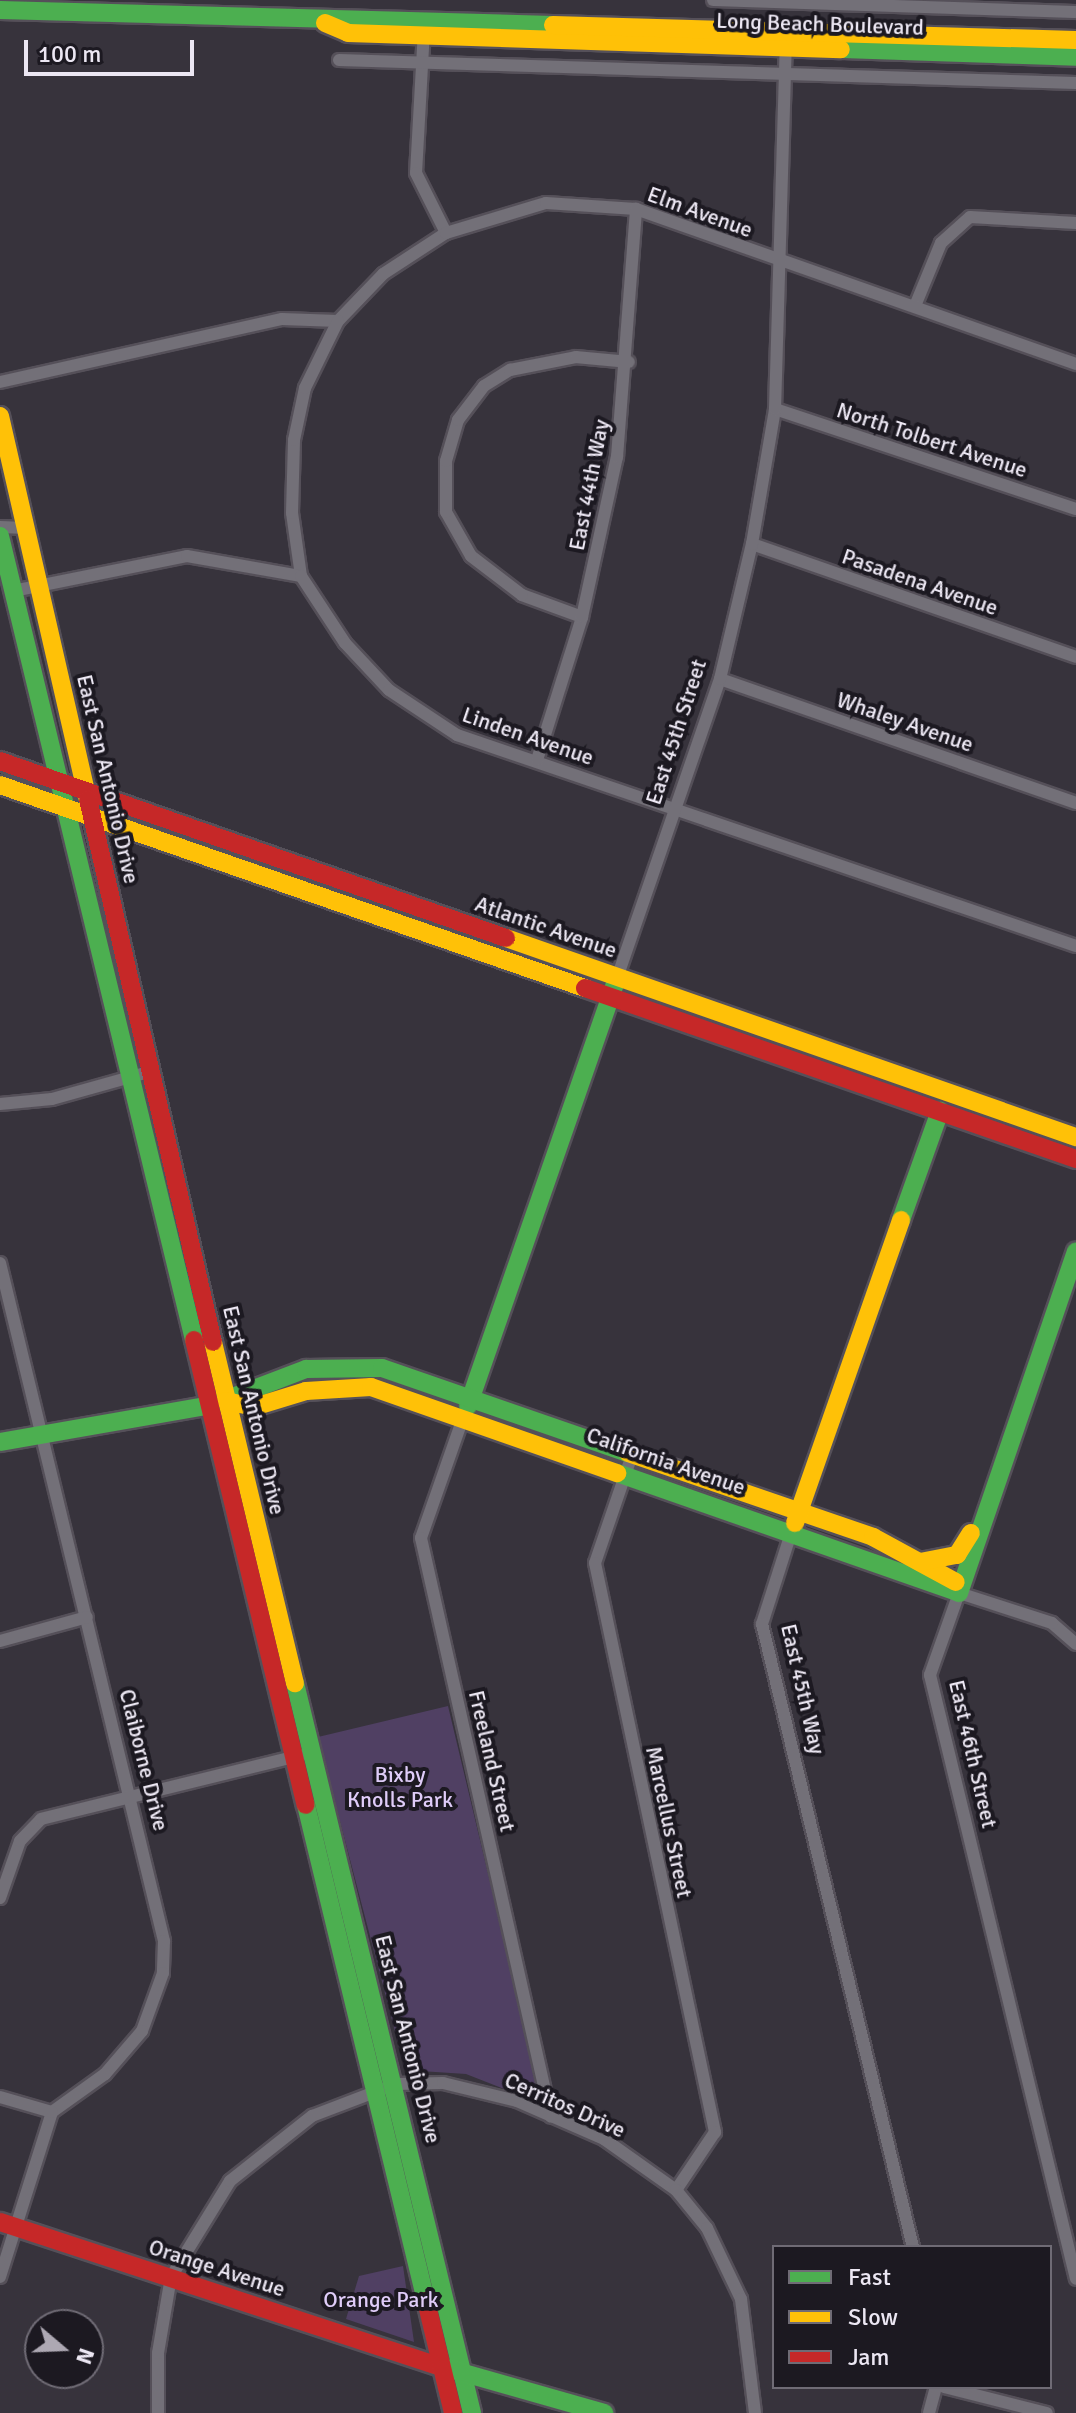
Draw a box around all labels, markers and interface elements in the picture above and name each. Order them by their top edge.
street label: Long Beach Boulevard [716,7,924,41]
scale bar [28,24,198,74]
text: 100 m [38,39,101,69]
street label: Elm Avenue [644,181,756,243]
street label: North Tolbert Avenue [833,397,1031,483]
street label: East 44th Way [563,417,615,553]
street label: Pasadena Avenue [838,543,1002,621]
street label: East 45th Street [640,656,712,808]
street label: East San Antonio Drive [71,672,145,886]
street label: Whaley Avenue [833,686,977,758]
street label: Linden Avenue [459,701,597,771]
street label: Atlantic Avenue [472,890,620,964]
street label: East San Antonio Drive [217,1303,291,1517]
street label: California Avenue [583,1422,749,1500]
street label: East 45th Way [775,1621,831,1757]
street label: East 46th Street [943,1677,1003,1831]
street label: Claiborne Drive [114,1686,174,1834]
street label: Freeland Street [463,1688,521,1834]
street label: Marcellus Street [640,1744,698,1900]
park label: Bixby Knolls Park [347,1761,453,1812]
street label: East San Antonio Drive [369,1932,447,2146]
street label: Cerritos Drive [501,2067,629,2143]
street label: Orange Avenue [145,2234,289,2302]
legend [772,2245,1052,2389]
text: Fast [848,2262,891,2292]
park label: Orange Park [323,2287,439,2313]
text: Slow [848,2302,898,2332]
north arrow [24,2309,104,2389]
text: Jam [848,2342,889,2372]
text: N [70,2345,101,2368]

